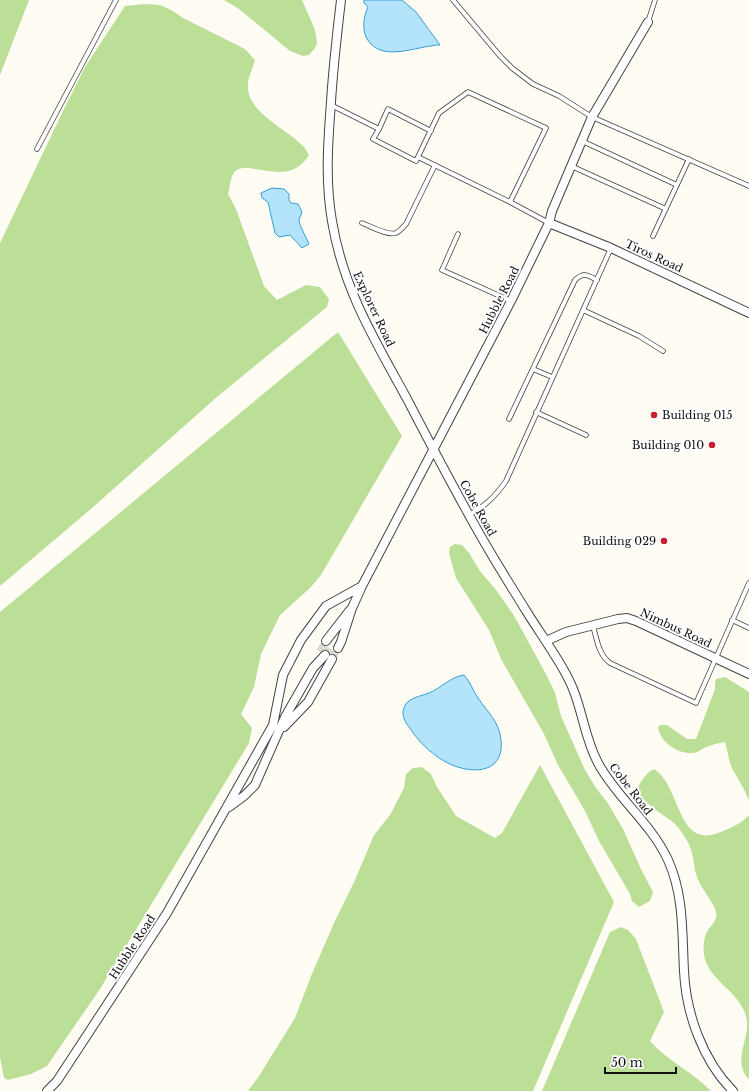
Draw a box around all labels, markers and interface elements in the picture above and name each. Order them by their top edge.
street label: Tiros Road [623,237,686,276]
street label: Hubble Road [476,263,522,336]
street label: Explorer Road [350,269,398,350]
place label: Building 015 [662,408,732,422]
marker: Building 015 [649,410,659,420]
place label: Building 010 [632,438,704,452]
marker: Building 010 [707,440,717,450]
street label: Cobe Road [457,478,499,539]
place label: Building 029 [583,534,656,548]
marker: Building 029 [659,536,669,546]
street label: Nimbus Road [638,605,715,651]
street label: Cobe Road [606,760,656,818]
street label: Hubble Road [106,912,158,982]
scale bar [605,1049,676,1075]
text: 50 m [611,1055,643,1070]

